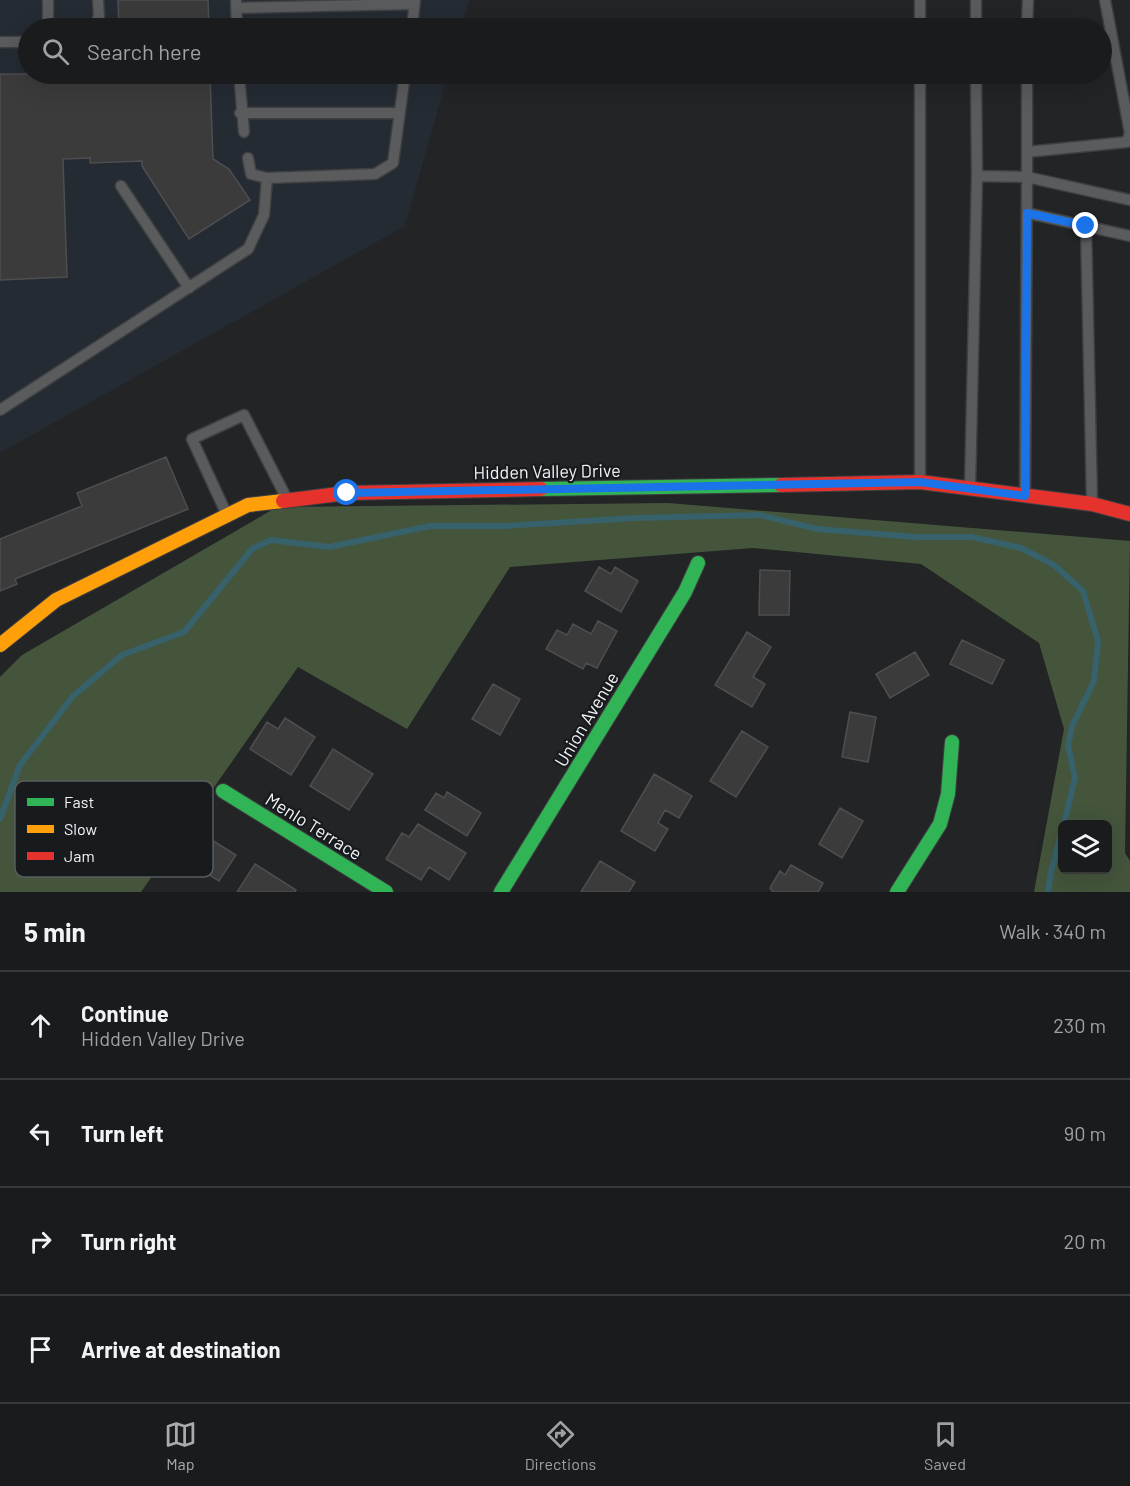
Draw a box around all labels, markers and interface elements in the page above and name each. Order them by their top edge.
search box [18,18,1112,84]
icon: search [39,35,72,68]
text: Search here [87,38,201,64]
route end [1072,212,1098,238]
street label: Hidden Valley Drive [473,459,621,483]
route start [333,479,359,505]
street label: Union Avenue [549,668,623,770]
legend [15,781,213,877]
street label: Menlo Terrace [262,788,366,864]
text: Fast [64,792,94,811]
text: Slow [64,819,97,838]
map controls [1058,820,1112,874]
button: layers [1058,820,1112,874]
text: Jam [64,846,95,865]
text: 5 min [24,916,86,947]
text: Walk · 340 m [999,919,1106,943]
text: Continue [81,1000,169,1026]
icon: ahead [24,1009,57,1042]
text: 230 m [1053,1013,1106,1037]
text: Hidden Valley Drive [81,1026,245,1050]
icon: left [24,1117,57,1150]
text: Turn left [81,1120,164,1146]
text: 90 m [1064,1121,1106,1145]
icon: right [24,1225,57,1258]
text: Turn right [81,1228,176,1254]
text: 20 m [1063,1229,1106,1253]
icon: arrive [24,1333,57,1366]
text: Arrive at destination [81,1336,280,1362]
tab: Map [164,1418,197,1473]
tab: Directions [525,1418,596,1473]
tab: Saved [924,1418,966,1473]

